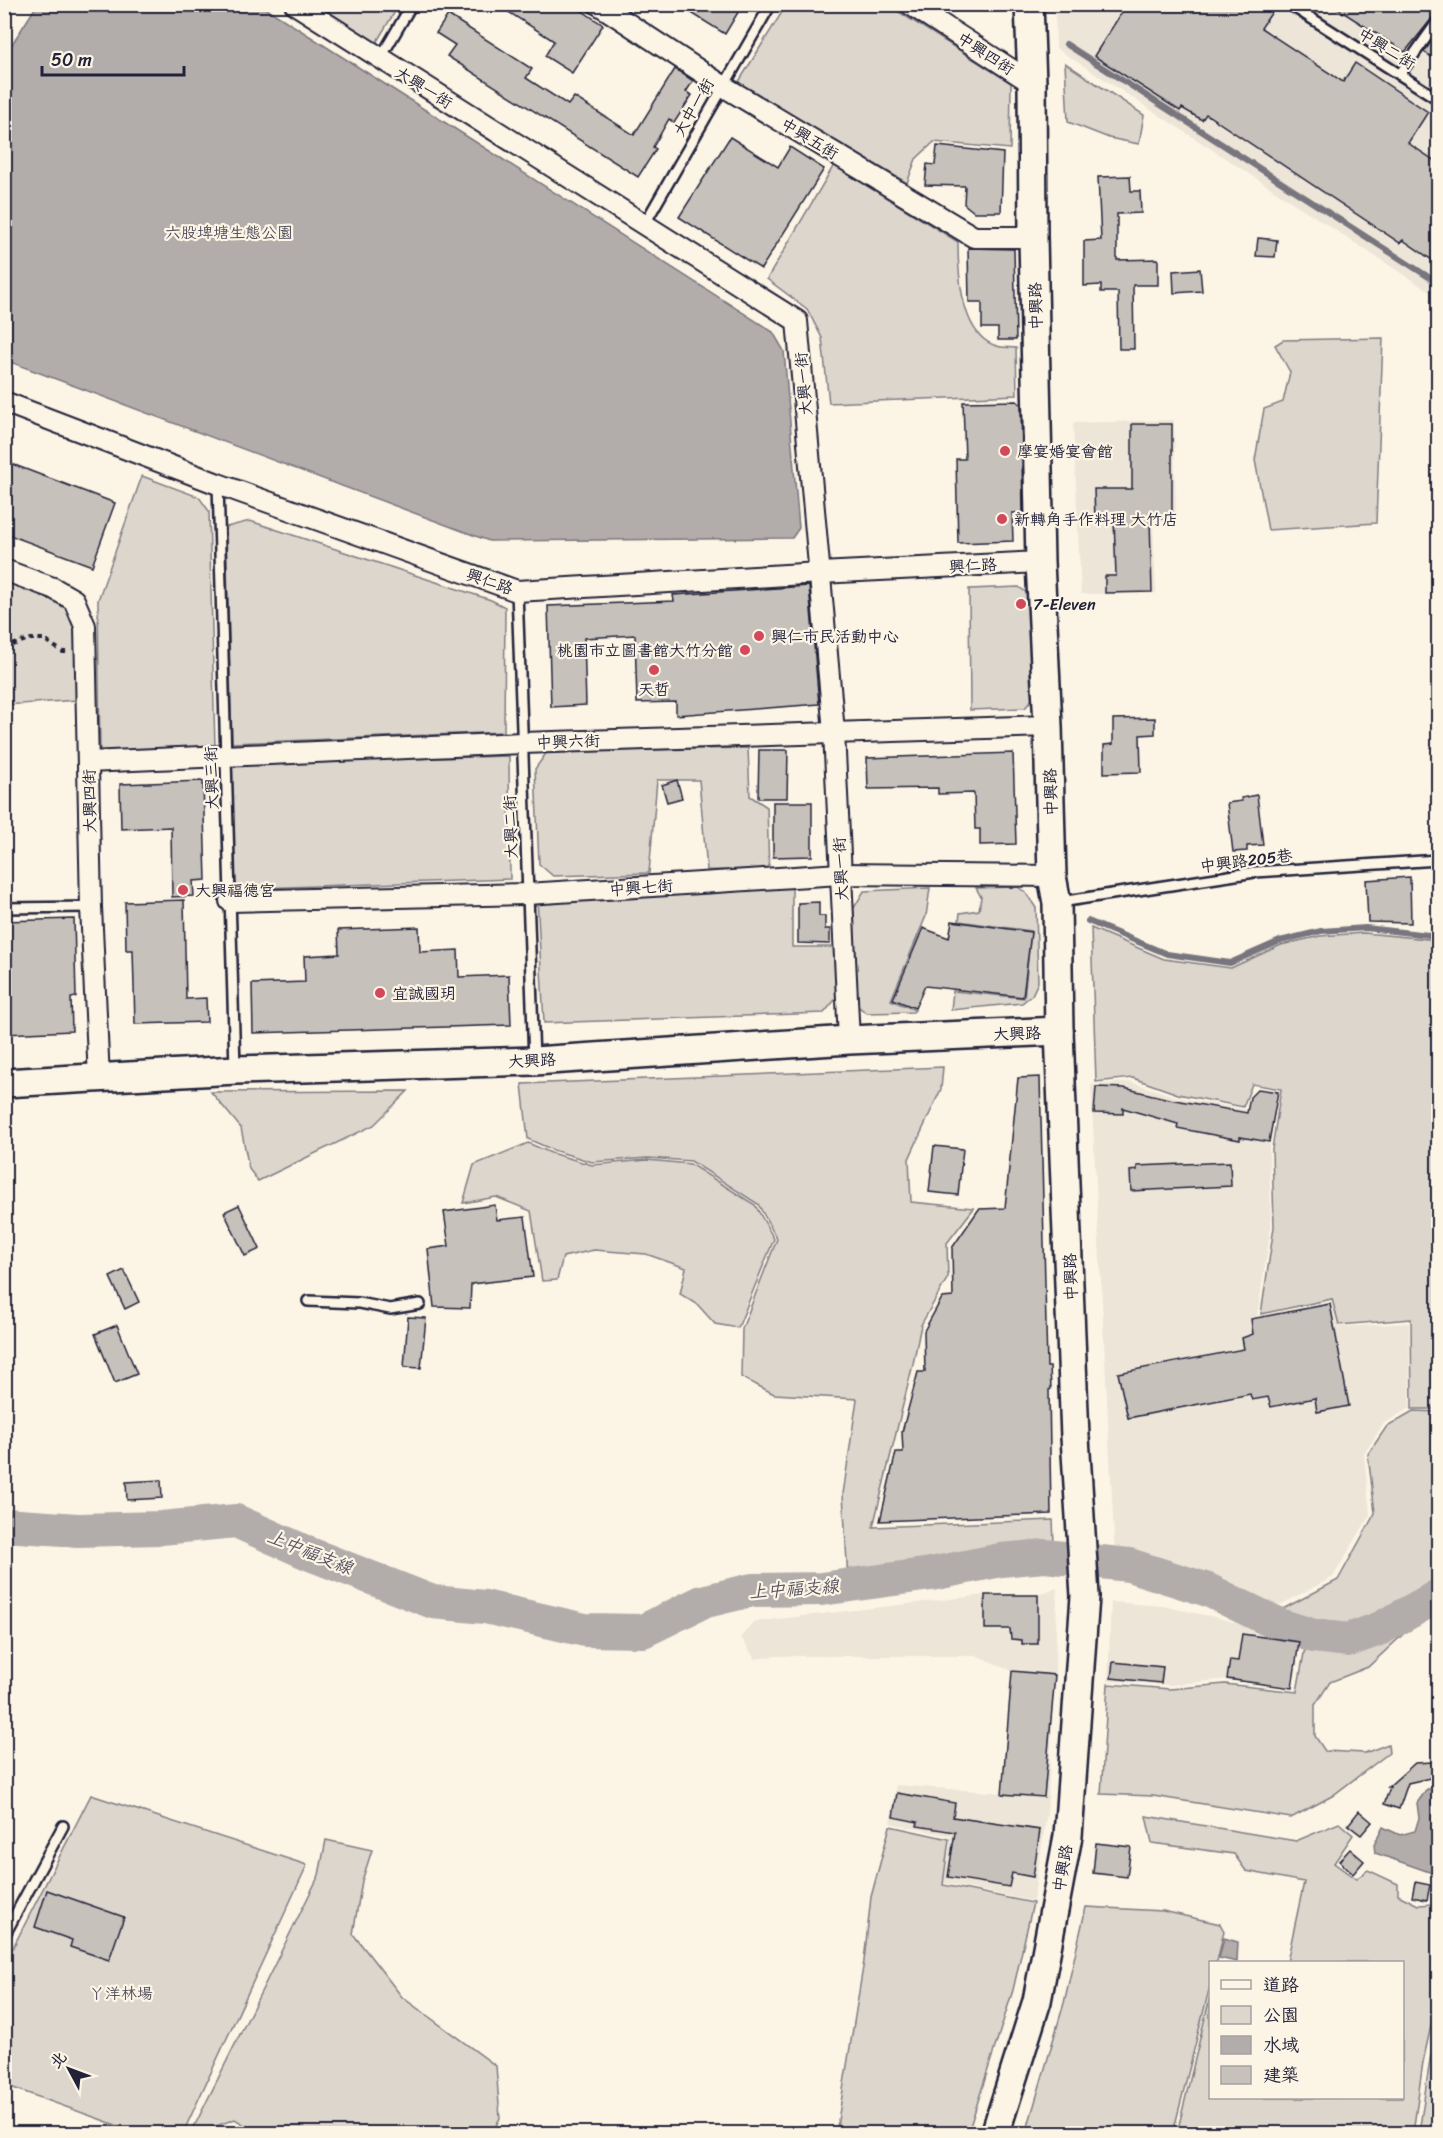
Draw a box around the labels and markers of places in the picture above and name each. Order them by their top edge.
place label: 摩宴婚宴會館 [1017,437,1113,466]
marker: 摩宴婚宴會館 [998,444,1012,458]
place label: 新轉角手作料理 大竹店 [1014,505,1178,534]
marker: 新轉角手作料理 大竹店 [995,512,1009,526]
place label: 7-Eleven [1033,590,1096,619]
marker: 7-Eleven [1014,597,1028,611]
place label: 興仁市民活動中心 [771,622,899,651]
marker: 興仁市民活動中心 [752,629,766,643]
place label: 桃園市立圖書館大竹分館 [557,636,733,665]
marker: 桃園市立圖書館大竹分館 [738,643,752,657]
marker: 天哲 [647,663,661,677]
place label: 天哲 [638,675,670,704]
place label: 大興福德宮 [195,876,275,905]
marker: 大興福德宮 [176,883,190,897]
place label: 宜誠國玥 [392,979,456,1008]
marker: 宜誠國玥 [373,986,387,1000]

